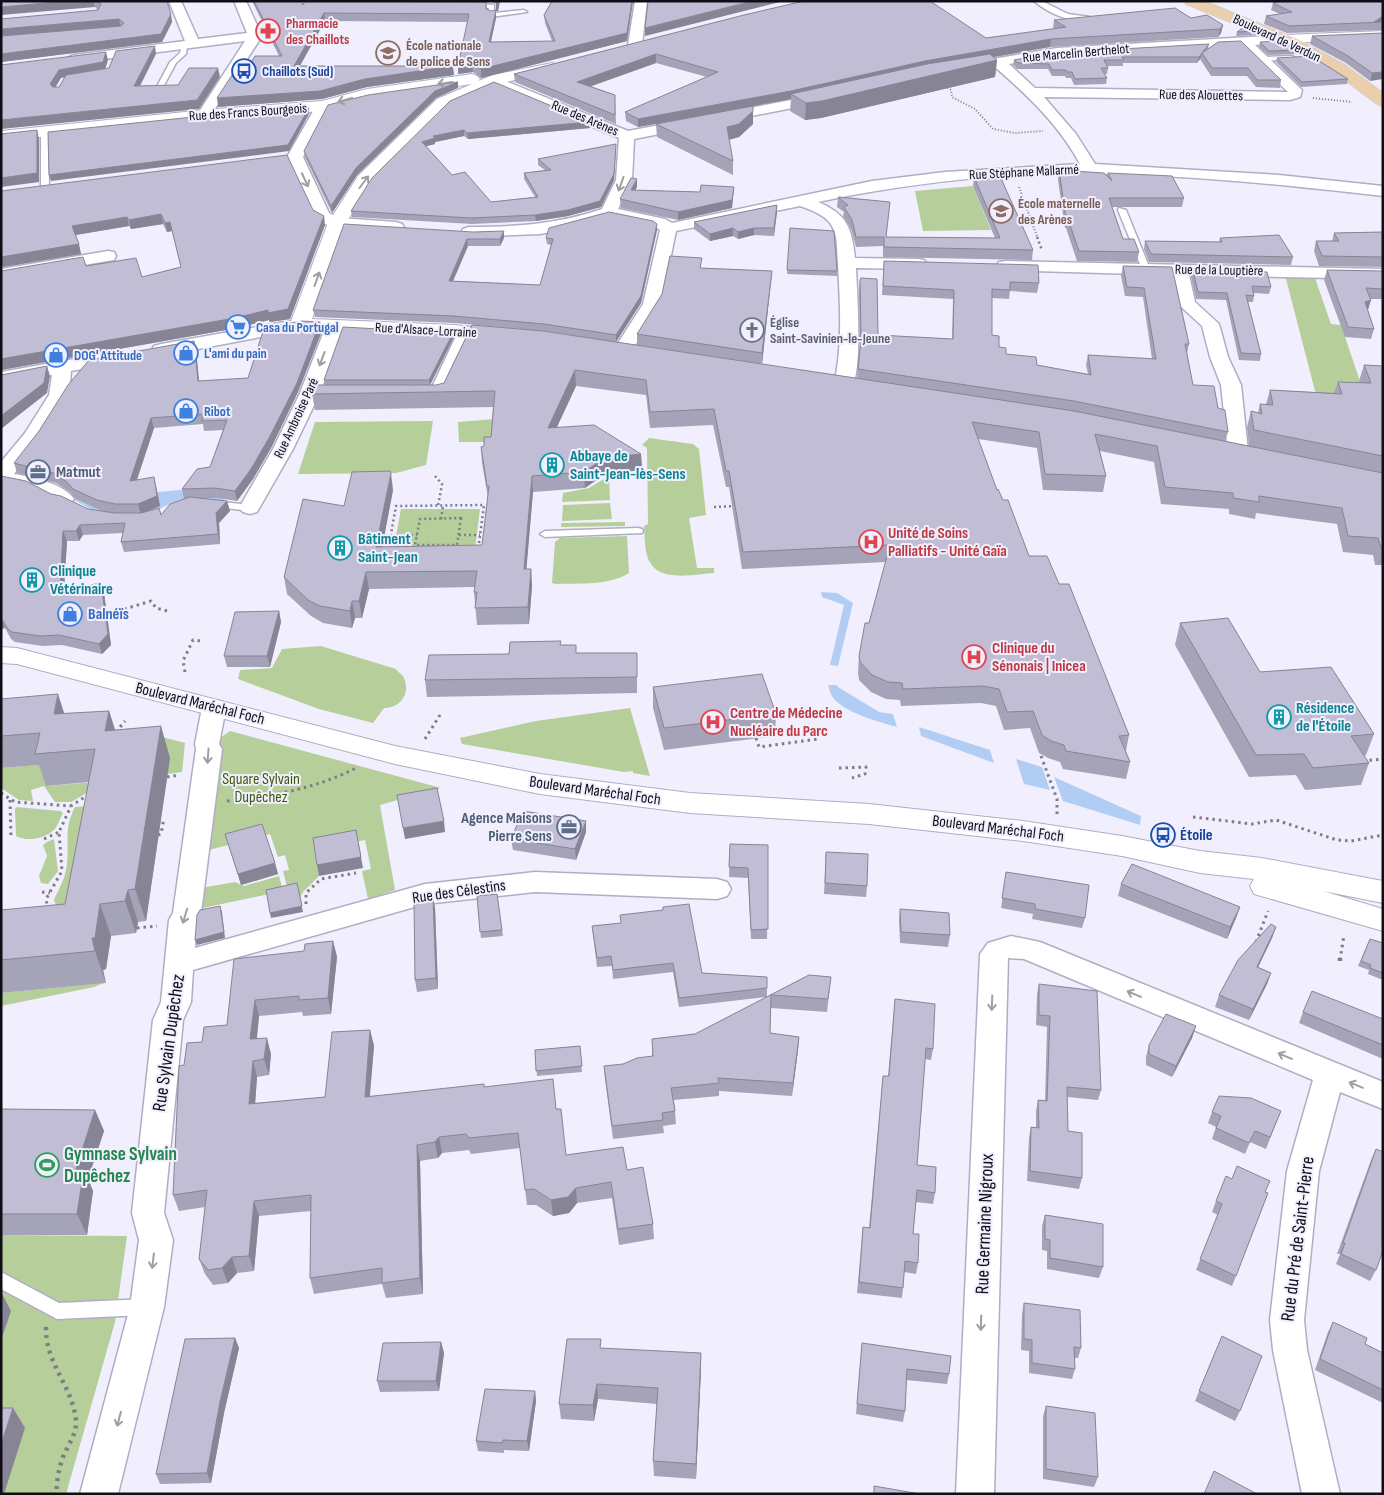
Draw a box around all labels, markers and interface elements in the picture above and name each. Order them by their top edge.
street label: Boulevard de Verdun [1230,10,1324,66]
place label: Pharmacie des Chaillots [286,15,349,48]
pharmacy icon: Pharmacie des Chaillots [255,18,281,44]
place label: École nationale de police de Sens [406,37,491,70]
school or university icon: École nationale de police de Sens [375,40,401,66]
street label: Rue Marcelin Berthelot [1022,40,1130,66]
bus stop icon: Chaillots (Sud) [231,58,257,84]
place label: Chaillots (Sud) [262,63,333,80]
one-way arrow [437,78,453,88]
street label: Rue des Alouettes [1159,86,1243,104]
one-way arrow [338,95,354,105]
street label: Rue des Arènes [549,96,621,140]
street label: Rue des Francs Bourgeois [188,99,308,125]
street label: Rue Stéphane Mallarmé [969,161,1079,183]
one-way arrow [301,172,310,187]
one-way arrow [358,176,369,189]
one-way arrow [616,176,625,191]
place label: École maternelle des Arènes [1018,195,1101,228]
school or university icon: École maternelle des Arènes [988,198,1014,224]
street label: Rue de la Louptière [1175,261,1263,279]
one-way arrow [313,271,322,287]
supermarket icon: Casa du Portugal [225,314,251,340]
place label: Église Saint-Savinien-le-Jeune [770,314,890,347]
church icon: Église Saint-Savinien-le-Jeune [739,317,765,343]
place label: Casa du Portugal [256,319,339,336]
street label: Rue d'Alsace-Lorraine [375,319,477,341]
shop icon: L'ami du pain [173,340,199,366]
shop icon: DOG' Attitude [43,342,69,368]
place label: L'ami du pain [204,345,267,362]
place label: DOG' Attitude [74,347,142,364]
one-way arrow [317,351,326,367]
street label: Rue Ambroise Paré [270,375,322,461]
shop icon: Ribot [173,398,199,424]
place label: Ribot [204,403,231,420]
place label: Abbaye de Saint-Jean-lès-Sens [569,447,686,484]
building icon: Abbaye de Saint-Jean-lès-Sens [539,452,565,478]
office icon: Matmut [25,459,51,485]
place label: Matmut [56,463,101,482]
place label: Unité de Soins Palliatifs - Unité Gaïa [888,524,1007,561]
hospital icon: Unité de Soins Palliatifs - Unité Gaïa [858,529,884,555]
place label: Bâtiment Saint-Jean [358,530,418,567]
building icon: Bâtiment Saint-Jean [327,535,353,561]
place label: Clinique Vétérinaire [50,562,113,599]
building icon: Clinique Vétérinaire [19,567,45,593]
shop icon: Balnéïs [57,601,83,627]
place label: Balnéïs [88,605,129,624]
place label: Clinique du Sénonais | Inicea [992,639,1086,676]
hospital icon: Clinique du Sénonais | Inicea [961,644,987,670]
street label: Boulevard Maréchal Foch [133,679,267,729]
place label: Résidence de l'Étoile [1296,699,1355,736]
place label: Centre de Médecine Nucléaire du Parc [730,704,843,741]
building icon: Résidence de l'Étoile [1266,704,1292,730]
hospital icon: Centre de Médecine Nucléaire du Parc [700,709,726,735]
one-way arrow [203,747,212,763]
park label: Square Sylvain Dupêchez [222,770,300,807]
street label: Boulevard Maréchal Foch [528,772,662,810]
place label: Agence Maisons Pierre Sens [460,809,552,846]
street label: Boulevard Maréchal Foch [931,811,1065,847]
office icon: Agence Maisons Pierre Sens [556,814,582,840]
bus stop icon: Étoile [1150,822,1176,848]
place label: Étoile [1180,826,1213,845]
street label: Rue des Célestins [411,876,507,908]
one-way arrow [180,908,190,924]
street label: Rue Sylvain Dupêchez [148,973,190,1113]
one-way arrow [1127,988,1142,998]
one-way arrow [988,995,997,1011]
one-way arrow [1277,1051,1293,1060]
one-way arrow [1349,1080,1364,1090]
place label: Gymnase Sylvain Dupêchez [64,1143,177,1188]
sports icon: Gymnase Sylvain Dupêchez [34,1152,60,1178]
street label: Rue Germaine Nigroux [971,1153,999,1295]
street label: Rue du Pré de Saint-Pierre [1276,1155,1320,1323]
one-way arrow [148,1252,158,1268]
one-way arrow [977,1314,986,1330]
one-way arrow [114,1411,123,1427]

